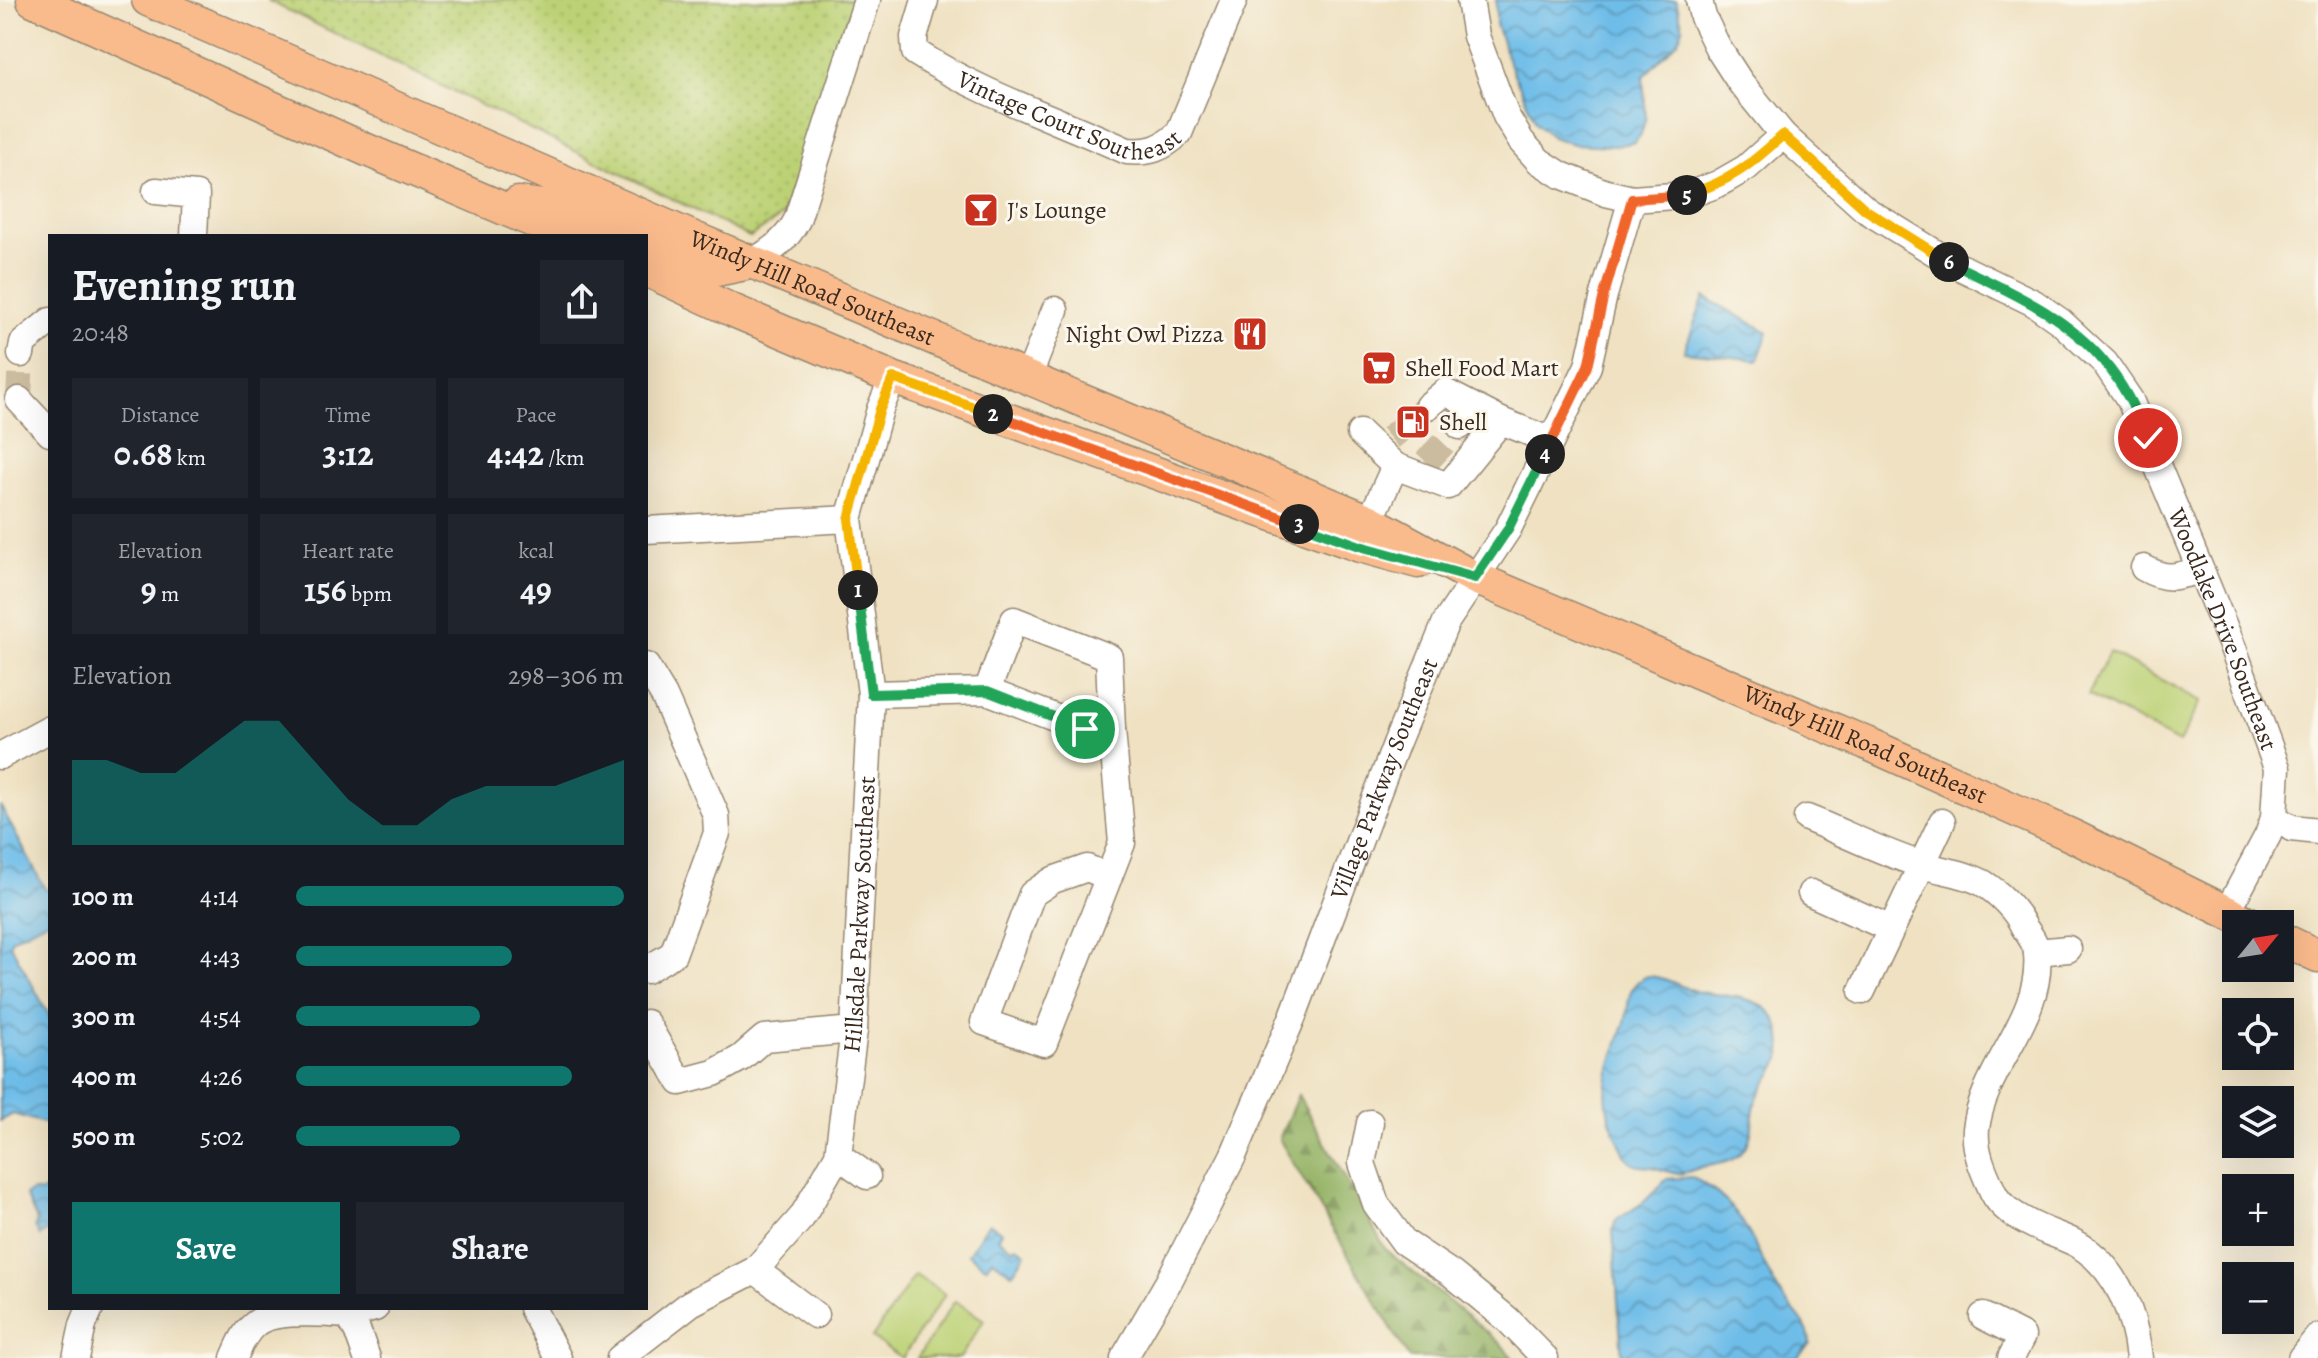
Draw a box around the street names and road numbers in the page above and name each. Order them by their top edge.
street label: Vintage Court Southeast [951,63,1188,168]
street label: Windy Hill Road Southeast [684,222,940,353]
street label: Woodlake Drive Southeast [2160,502,2285,755]
street label: Village Parkway Southeast [1322,653,1445,905]
street label: Windy Hill Road Southeast [1737,677,1992,811]
street label: Hillsdale Parkway Southeast [835,775,883,1055]

